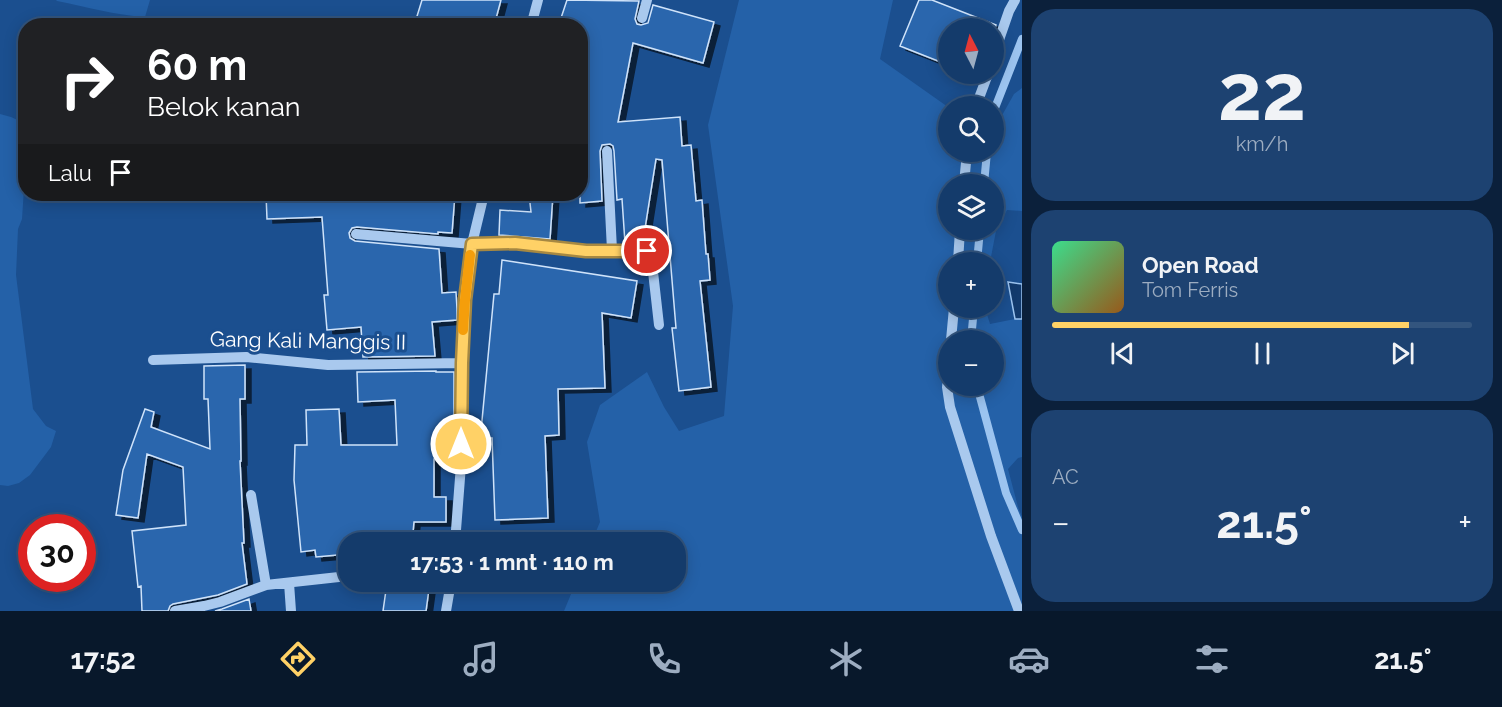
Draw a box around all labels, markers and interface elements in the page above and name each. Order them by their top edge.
north arrow [938,18,1004,84]
map controls [938,18,1004,396]
text: 60 m [147,41,247,90]
icon: right [48,42,126,120]
text: 22 [1218,47,1306,138]
text: Belok kanan [147,91,301,122]
button: search [938,96,1004,162]
text: km/h [1236,132,1288,156]
icon: arrive [104,156,137,189]
text: Lalu [48,160,92,186]
button: layers [938,174,1004,240]
pin [621,225,672,276]
icon: arrive [630,234,663,267]
button: + [938,252,1004,318]
text: Open Road [1142,252,1259,278]
text: Tom Ferris [1142,278,1238,302]
street label: Gang Kali Manggis II [210,326,406,355]
button: − [938,330,1004,396]
icon: previous [1106,337,1139,370]
icon: pause [1246,337,1279,370]
icon: next [1386,337,1419,370]
position arrow [429,412,493,476]
text: AC [1052,465,1079,489]
text: 21.5° [1216,496,1312,549]
text: − [1052,503,1070,542]
text: + [1458,503,1472,542]
speed limit sign: 30 [18,514,96,592]
text: 17:53 · 1 mnt · 110 m [410,549,614,575]
icon: directions [277,638,319,680]
icon: music [460,638,502,680]
icon: phone [643,638,685,680]
icon: climate [825,638,867,680]
icon: car [1008,638,1050,680]
icon: filters [1191,638,1233,680]
text: 17:52 [70,644,136,675]
text: 21.5° [1374,644,1431,675]

